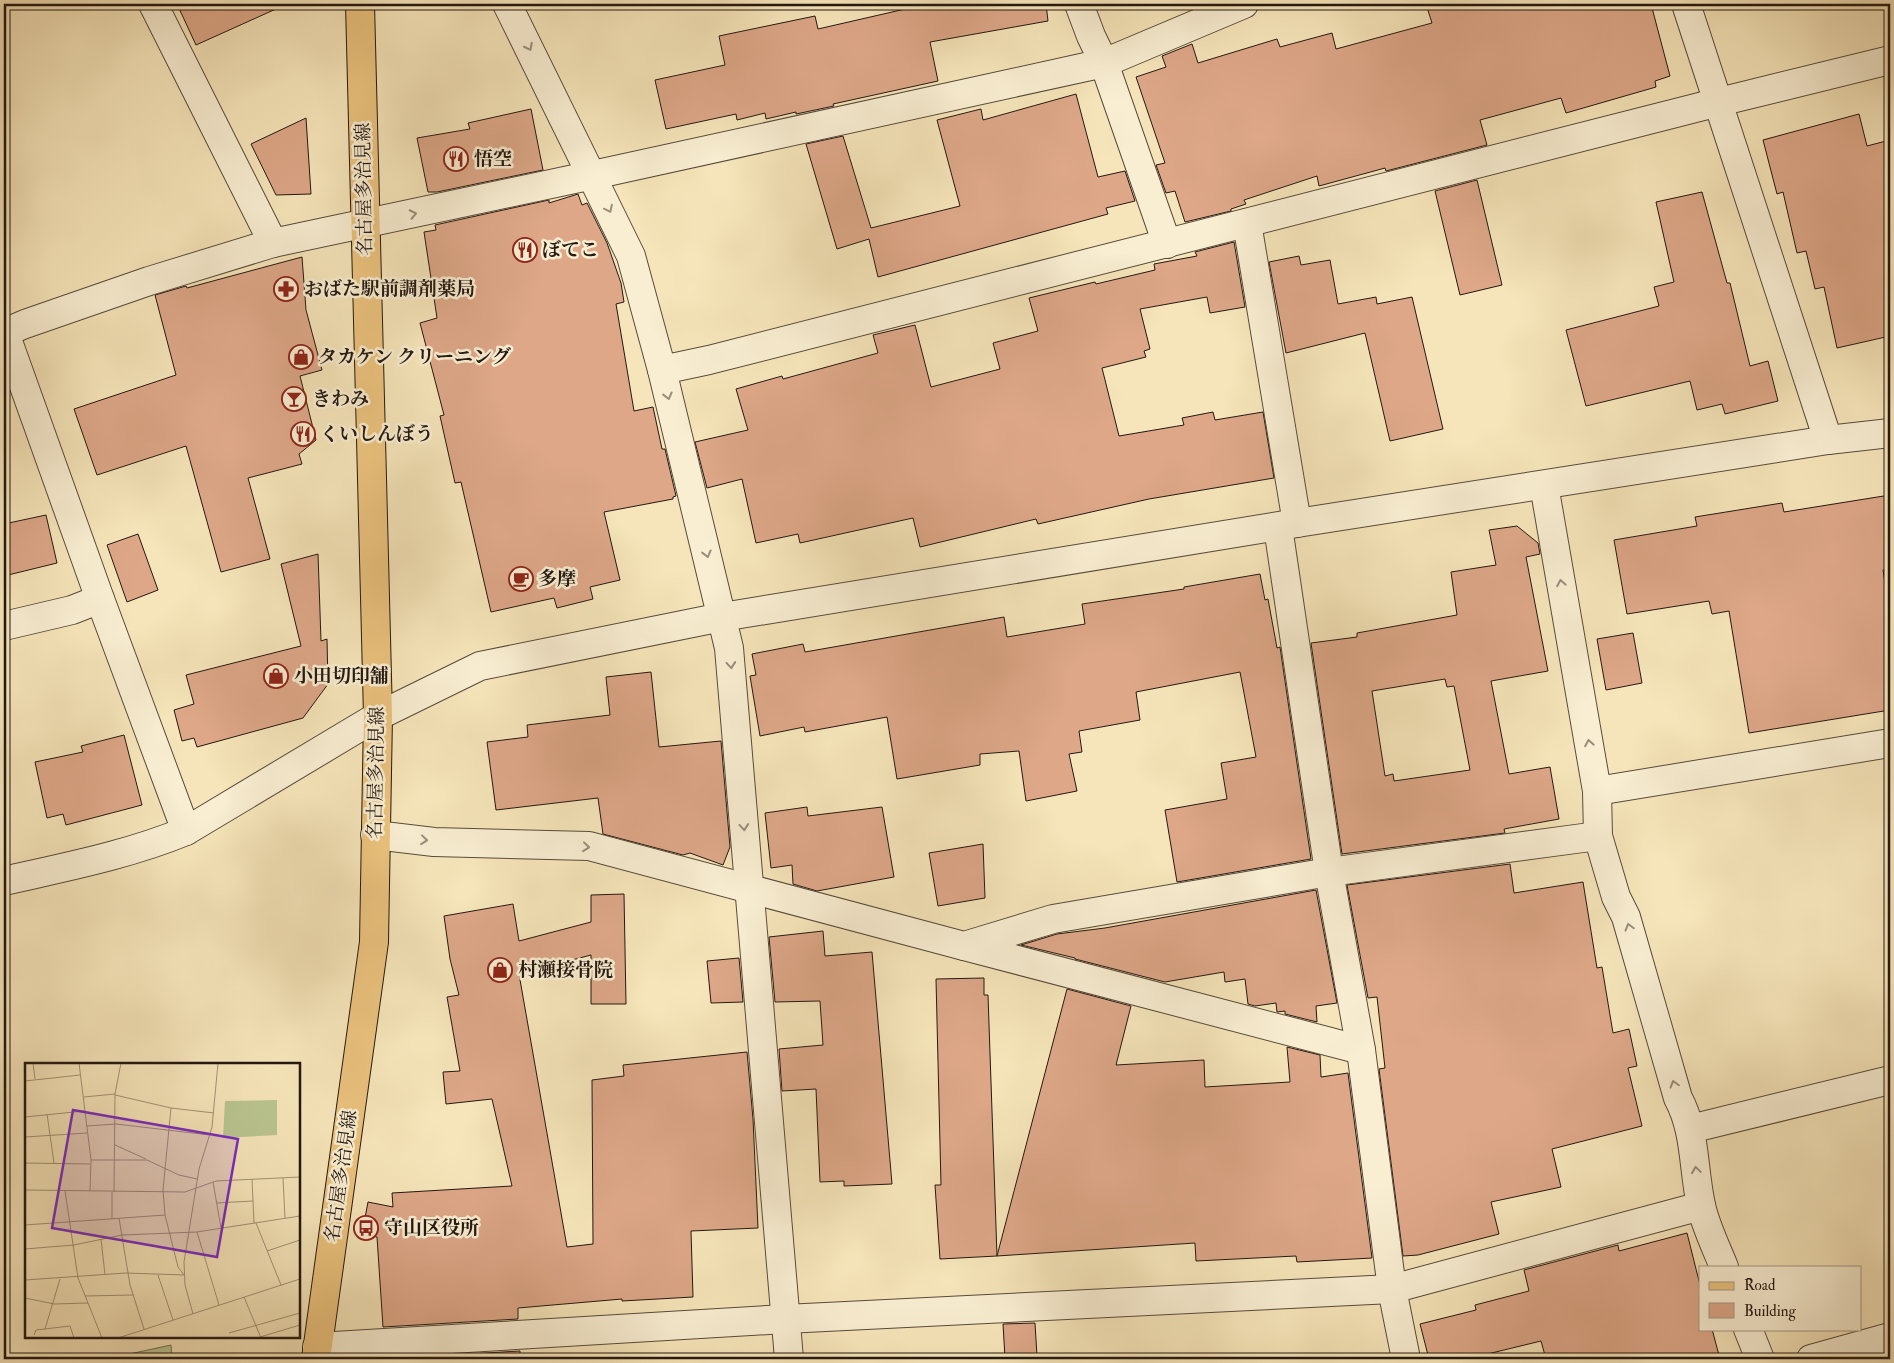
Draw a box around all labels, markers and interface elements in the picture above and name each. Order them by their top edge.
one-way arrow [523,42,533,51]
street label: 名古屋多治見線 [351,122,377,256]
restaurant icon: 悟空 [443,146,469,172]
place label: 悟空 [474,147,512,171]
one-way arrow [602,204,613,213]
one-way arrow [408,209,417,220]
restaurant icon: ぼてこ [512,237,538,263]
place label: ぼてこ [542,238,599,262]
pharmacy icon: おばた駅前調剤薬局 [273,276,299,302]
place label: おばた駅前調剤薬局 [304,277,475,301]
shop icon: タカケン クリーニング [288,344,314,370]
place label: タカケン クリーニング [318,345,512,369]
bar icon: きわみ [281,386,307,412]
place label: きわみ [312,387,369,411]
one-way arrow [662,392,673,401]
restaurant icon: くいしんぼう [290,421,316,447]
place label: くいしんぼう [320,422,434,446]
one-way arrow [701,550,712,559]
cafe icon: 多摩 [508,566,534,592]
place label: 多摩 [538,567,576,591]
one-way arrow [1556,579,1566,587]
one-way arrow [725,662,736,670]
shop icon: 小田切印舗 [263,663,289,689]
place label: 小田切印舗 [294,664,389,688]
street label: 名古屋多治見線 [363,706,389,840]
one-way arrow [1584,739,1594,747]
one-way arrow [738,823,749,831]
one-way arrow [420,834,428,845]
one-way arrow [582,841,590,852]
one-way arrow [1624,924,1634,932]
shop icon: 村瀬接骨院 [487,957,513,983]
place label: 村瀬接骨院 [518,958,613,982]
inset map [25,1063,300,1338]
one-way arrow [1669,1080,1679,1088]
street label: 名古屋多治見線 [320,1108,362,1244]
one-way arrow [1691,1166,1702,1174]
bus stop icon: 守山区役所 [353,1215,379,1241]
place label: 守山区役所 [384,1216,479,1240]
legend [1699,1266,1862,1330]
text: Road [1744,1276,1776,1295]
text: Building [1744,1302,1796,1321]

